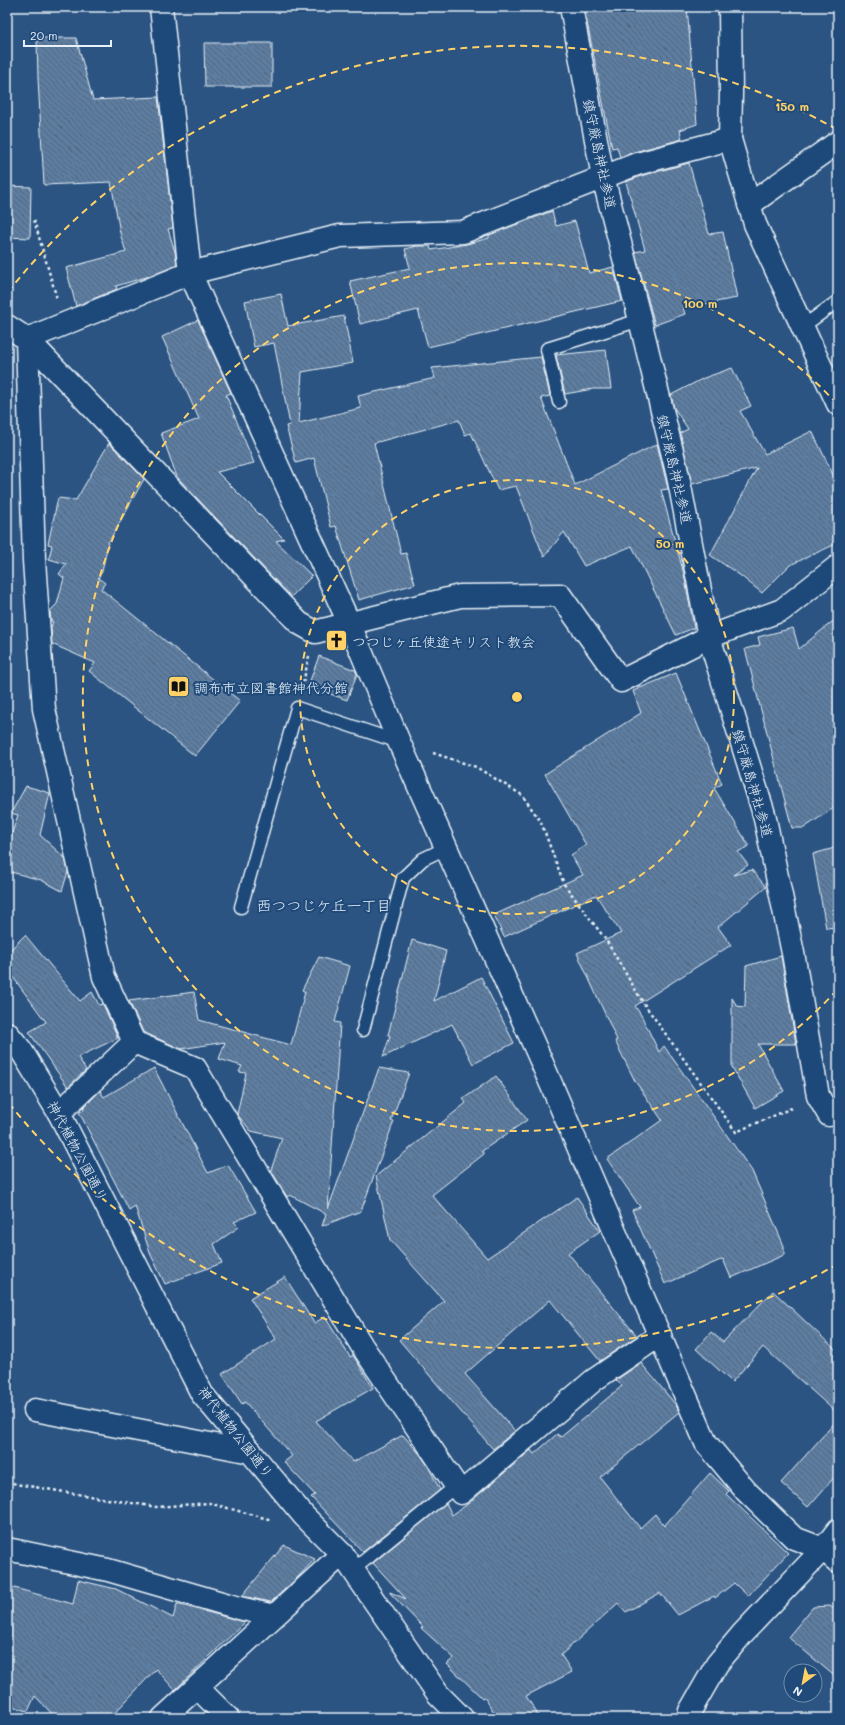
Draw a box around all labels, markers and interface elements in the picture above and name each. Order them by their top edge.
scale bar [24,22,111,48]
text: 20 m [30,27,58,43]
street label: 鎮守厳島神社参道 [579,97,621,211]
text: 150 m [775,98,809,114]
text: 100 m [683,295,717,311]
street label: 鎮守厳島神社参道 [653,412,697,526]
text: 50 m [656,535,684,551]
church icon: つつじヶ丘使途キリスト教会 [323,628,349,654]
place label: つつじヶ丘使途キリスト教会 [352,632,535,651]
library icon: 調布市立図書館神代分館 [165,674,191,700]
place label: 調布市立図書館神代分館 [194,678,348,697]
centre of rings [510,690,524,704]
street label: 鎮守厳島神社参道 [728,727,778,839]
district label: 西つつじケ丘一丁目 [256,895,392,915]
street label: 神代植物公園通り [43,1097,113,1205]
street label: 神代植物公園通り [194,1382,278,1482]
north arrow [783,1663,823,1703]
text: N [790,1683,805,1700]

